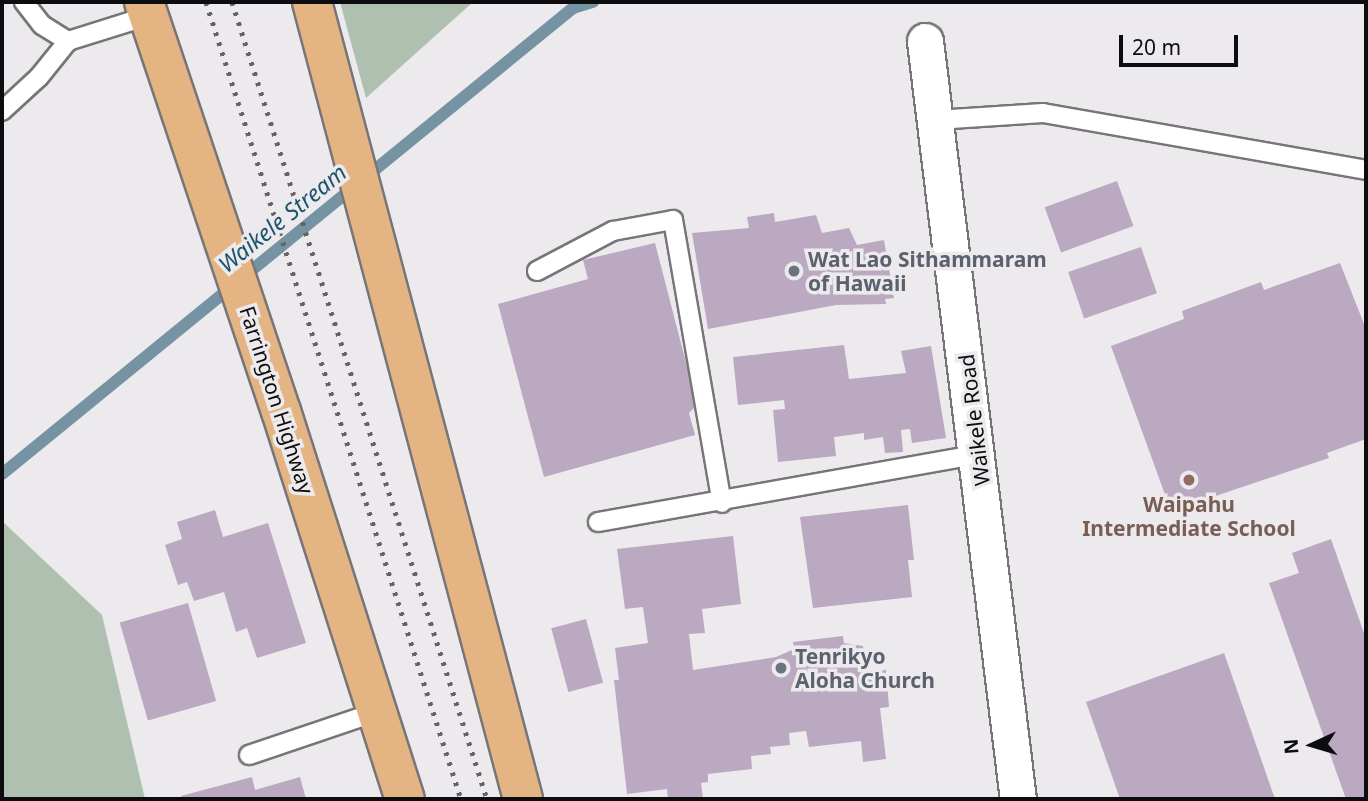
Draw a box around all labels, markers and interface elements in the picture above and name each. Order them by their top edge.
scale bar [1123,21,1242,65]
text: 20 m [1132,33,1181,61]
water label: Waikele Stream [212,158,352,278]
place label: Wat Lao Sithammaram of Hawaii [808,246,1047,296]
marker: Wat Lao Sithammaram of Hawaii [786,263,802,279]
street label: Farrington Highway [235,303,319,497]
street label: Waikele Road [953,353,995,487]
marker: Waipahu Intermediate School [1181,472,1197,488]
place label: Waipahu Intermediate School [1082,491,1296,541]
place label: Tenrikyo Aloha Church [795,643,935,693]
marker: Tenrikyo Aloha Church [773,660,789,676]
north arrow [1277,710,1347,780]
text: N [1278,738,1305,755]

